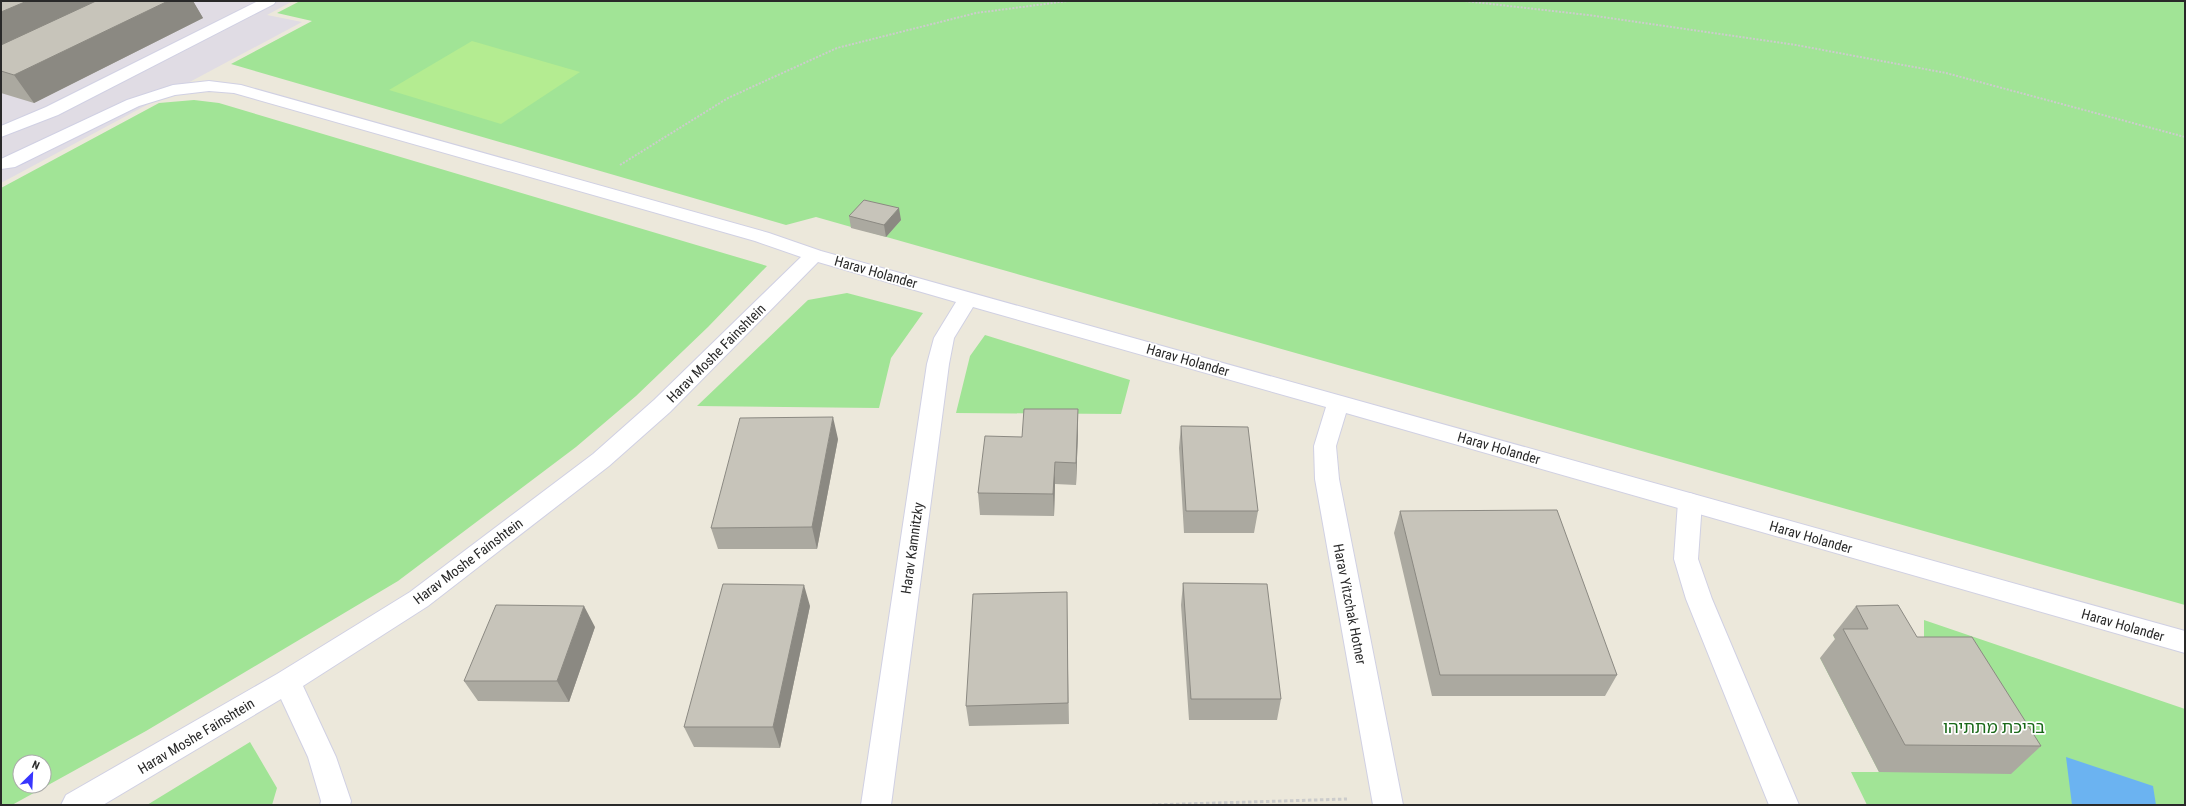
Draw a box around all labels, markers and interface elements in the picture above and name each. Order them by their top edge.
street label: Harav Holander [833,253,919,291]
street label: Harav Moshe Fainshtein [663,300,769,406]
street label: Harav Holander [1145,341,1231,379]
street label: Harav Holander [1456,429,1542,467]
street label: Harav Kamnitzky [898,501,926,595]
street label: Harav Moshe Fainshtein [410,515,526,607]
street label: Harav Holander [1768,518,1854,556]
street label: Harav Yitzchak Hotner [1330,542,1370,666]
street label: Harav Holander [2080,606,2166,644]
street label: Harav Moshe Fainshtein [135,695,257,777]
park label: בריכת מתתיהו [1943,717,2045,737]
north arrow [12,754,52,794]
text: N [30,758,42,773]

